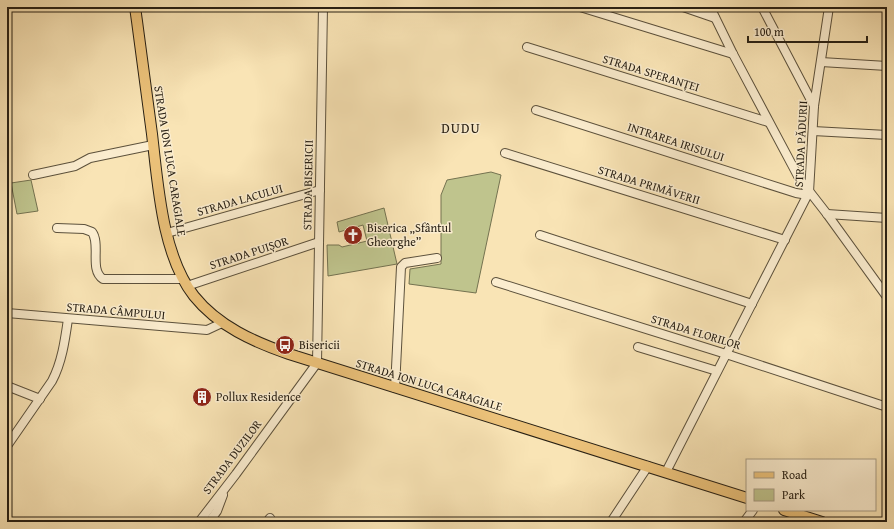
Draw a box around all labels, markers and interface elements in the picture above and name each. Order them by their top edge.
scale bar [748,18,867,44]
text: 100 m [754,23,784,40]
street label: STRADA SPERANȚEI [601,50,702,95]
street label: STRADA ION LUCA CARAGIALE [150,84,191,238]
street label: STRADA PĂDURII [790,100,811,188]
district label: DUDU [441,118,481,138]
street label: INTRAREA IRISULUI [626,118,727,165]
street label: STRADA BISERICII [298,139,317,230]
street label: STRADA PRIMĂVERII [596,161,703,208]
street label: STRADA LACULUI [195,179,285,220]
place label: Biserica „Sfântul Gheorghe” [367,219,452,250]
church icon: Biserica „Sfântul Gheorghe” [342,224,364,246]
street label: STRADA PUIȘOR [207,232,290,273]
street label: STRADA CÂMPULUI [66,298,166,323]
street label: STRADA FLORILOR [649,310,743,353]
bus stop icon: Bisericii [274,334,296,356]
place label: Bisericii [299,336,341,353]
street label: STRADA ION LUCA CARAGIALE [354,354,504,415]
building icon: Pollux Residence [191,386,213,408]
place label: Pollux Residence [216,388,301,405]
street label: STRADA DUZILOR [198,416,265,497]
legend [746,459,876,511]
text: Road [782,466,808,483]
text: Park [782,486,806,503]

